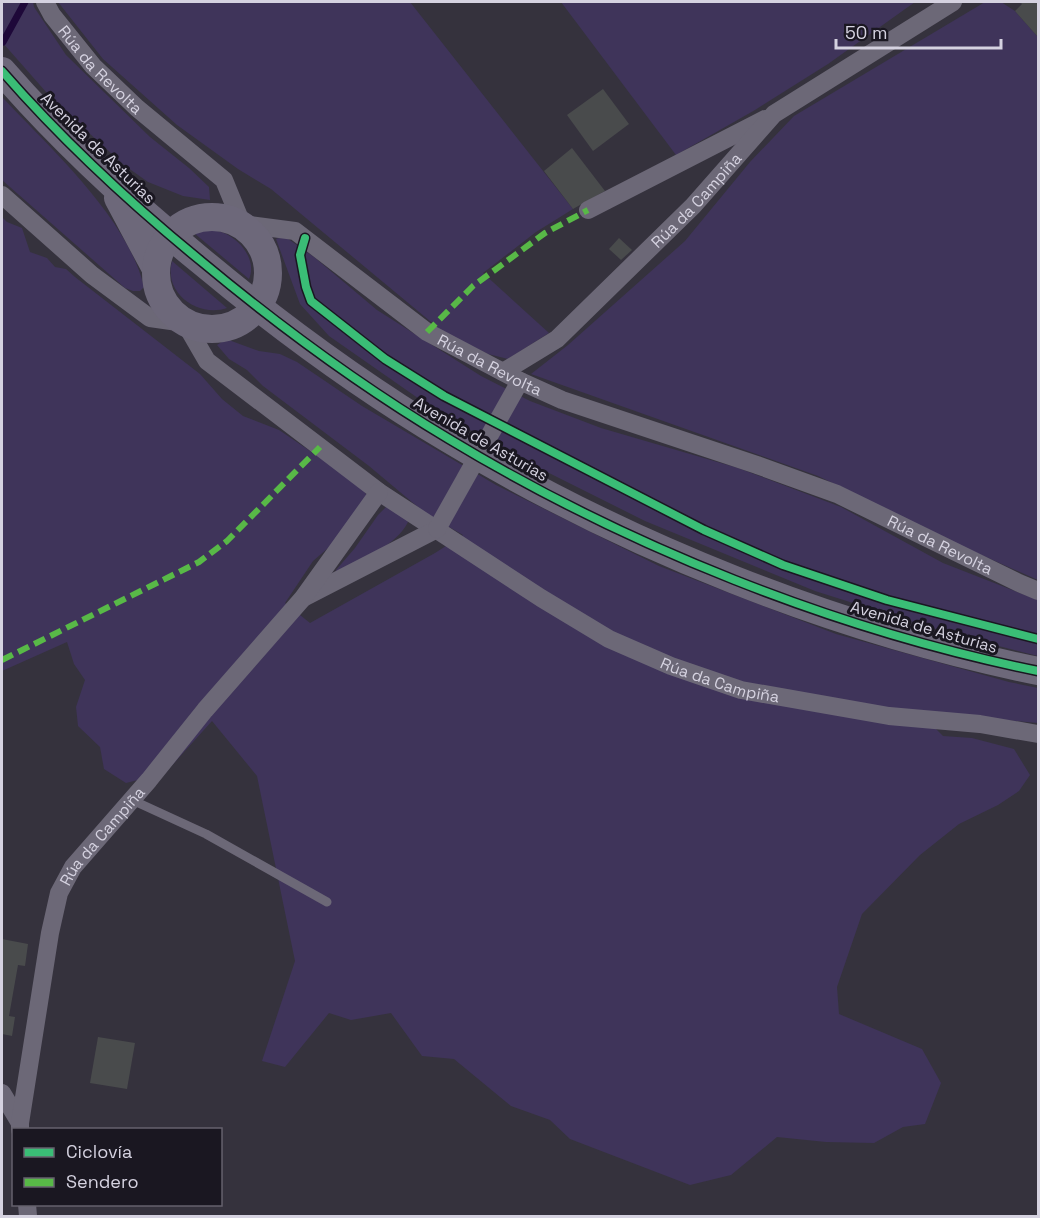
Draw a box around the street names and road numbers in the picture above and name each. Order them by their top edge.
street label: Rúa da Revolta [54,21,147,119]
street label: Avenida de Asturias [36,88,160,208]
street label: Rúa da Campiña [646,148,746,252]
street label: Rúa da Revolta [434,329,545,400]
street label: Avenida de Asturias [410,392,552,486]
street label: Rúa da Revolta [884,510,996,579]
street label: Avenida de Asturias [848,596,1000,658]
street label: Rúa da Campiña [657,652,781,707]
street label: Rúa da Campiña [54,782,149,889]

